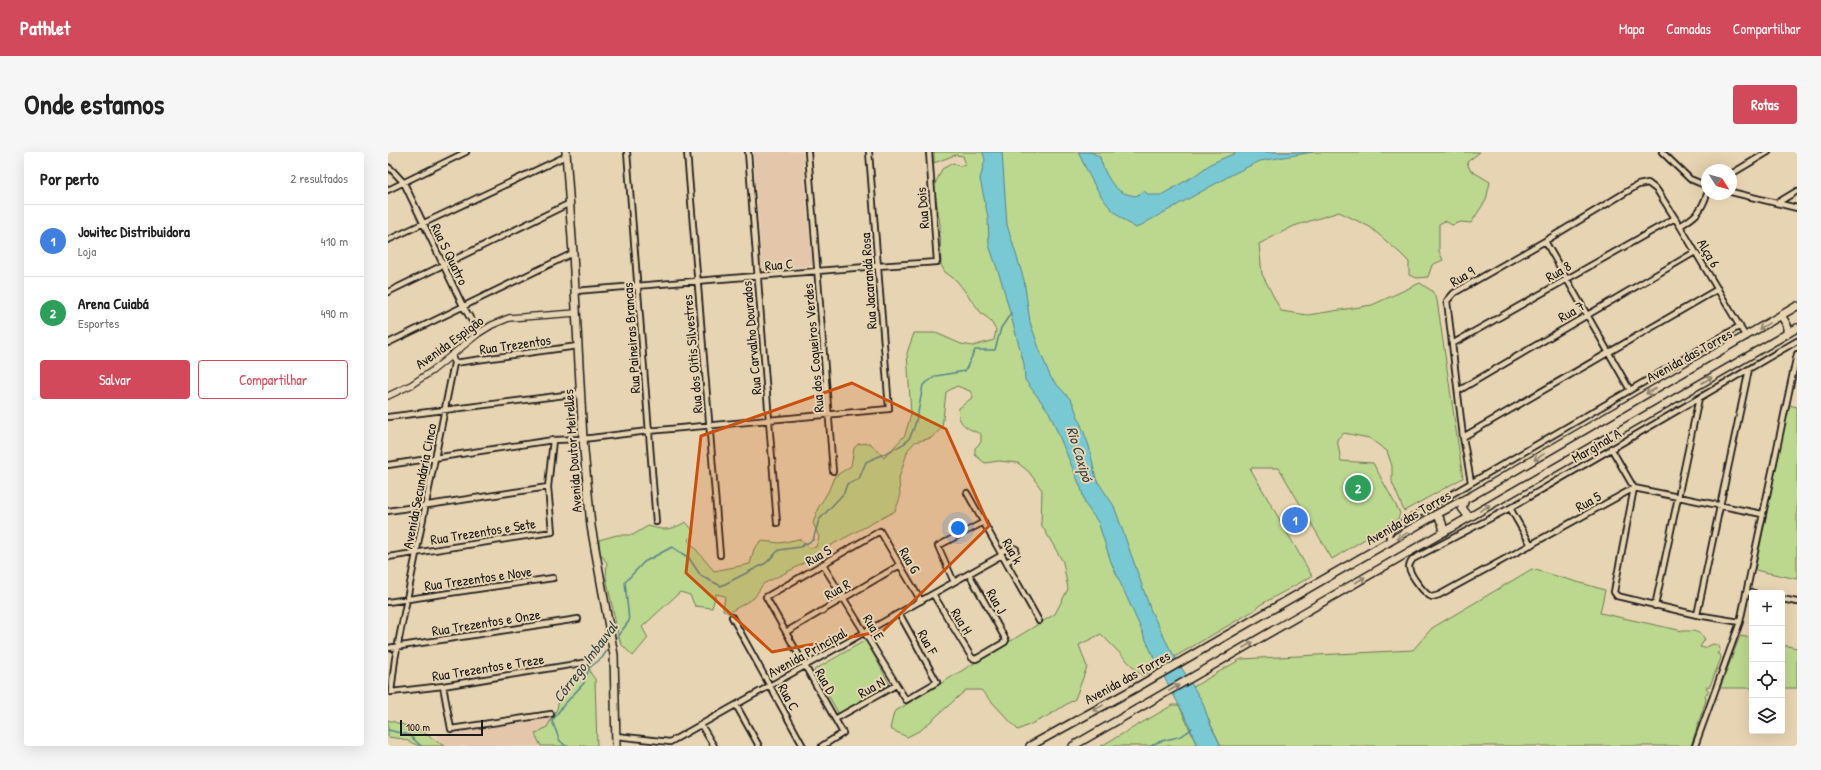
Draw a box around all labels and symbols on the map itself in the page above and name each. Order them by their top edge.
north arrow [1701,164,1737,200]
street label: Rua Dois [911,187,933,229]
street label: Rua S Quatro [427,220,473,288]
street label: Rua Jacarandá Rosa [855,232,881,330]
street label: Alça 6 [1693,235,1725,271]
street label: Rua C [764,253,794,275]
street label: Rua 8 [1542,256,1574,286]
street label: Rua 9 [1446,261,1478,291]
street label: Rua Carvalho Dourados [737,280,765,396]
street label: Rua Paineiras Brancas [618,282,644,394]
street label: Rua dos Coqueiros Verdes [798,283,829,413]
street label: Rua dos Oitis Silvestres [677,294,707,414]
street label: Rua 7 [1554,296,1588,326]
street label: Avenida Espigão [411,311,488,374]
one-way arrow [1758,323,1770,331]
street label: Avenida das Torres [1643,324,1735,386]
street label: Rua Trezentos [478,330,552,358]
one-way arrow [1701,376,1713,384]
one-way arrow [1645,387,1657,395]
street label: Avenida Doutor Meirelles [558,389,586,513]
street label: Avenida Secundária Cinco [398,421,441,550]
street label: Marginal A [1568,423,1625,468]
water label: Rio Coxipó [1062,424,1099,485]
one-way arrow [1533,453,1545,461]
pin: 2 [1345,473,1371,503]
street label: Avenida das Torres [1362,485,1454,549]
street label: Rua 5 [1572,486,1604,516]
one-way arrow [1479,503,1491,511]
pin: 1 [1282,505,1308,535]
street label: Rua Trezentos e Sete [429,513,537,549]
your location [948,518,968,538]
one-way arrow [1396,532,1408,540]
street label: Rua k [998,535,1028,567]
street label: Rua S [802,540,835,570]
street label: Rua G [895,543,925,577]
street label: Rua Trezentos e Nove [423,561,533,595]
street label: Rua R [821,574,853,604]
one-way arrow [1354,575,1366,583]
street label: Rua J [982,585,1012,617]
street label: Rua Trezentos e Onze [430,604,542,640]
street label: Rua H [947,604,977,638]
street label: Rua E [859,611,889,643]
water label: Córrego Imbauval [548,617,623,707]
street label: Avenida Principal [764,622,850,682]
street label: Rua F [913,626,943,659]
one-way arrow [1242,640,1254,648]
street label: Avenida das Torres [1081,646,1173,708]
street label: Rua Trezentos e Treze [431,649,546,685]
street label: Rua D [811,664,841,698]
street label: Rua N [854,672,888,702]
street label: Rua C [774,680,804,714]
one-way arrow [1167,683,1179,691]
one-way arrow [1092,705,1104,713]
scale bar [400,718,483,737]

